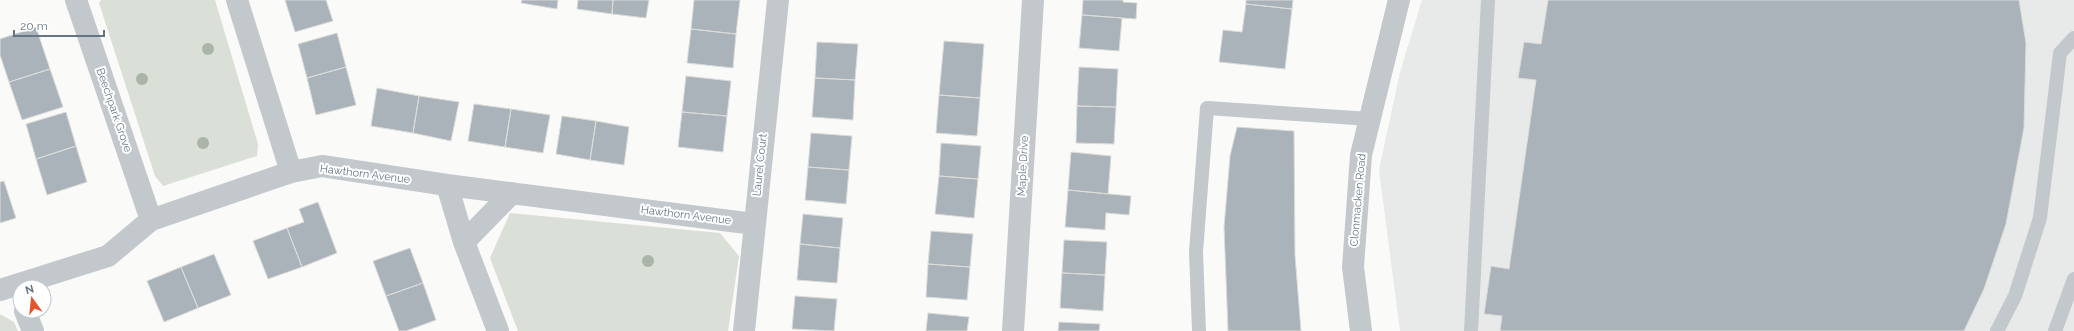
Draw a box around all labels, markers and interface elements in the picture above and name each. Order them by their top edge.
scale bar [14,12,104,38]
text: 20 m [20,19,48,33]
street label: Beechpark Grove [94,66,135,154]
street label: Laurel Court [750,133,770,197]
street label: Maple Drive [1015,135,1031,197]
street label: Clonmacken Road [1347,153,1369,247]
street label: Hawthorn Avenue [319,162,411,186]
street label: Hawthorn Avenue [640,203,732,227]
north arrow [12,279,52,319]
text: N [24,282,35,297]

